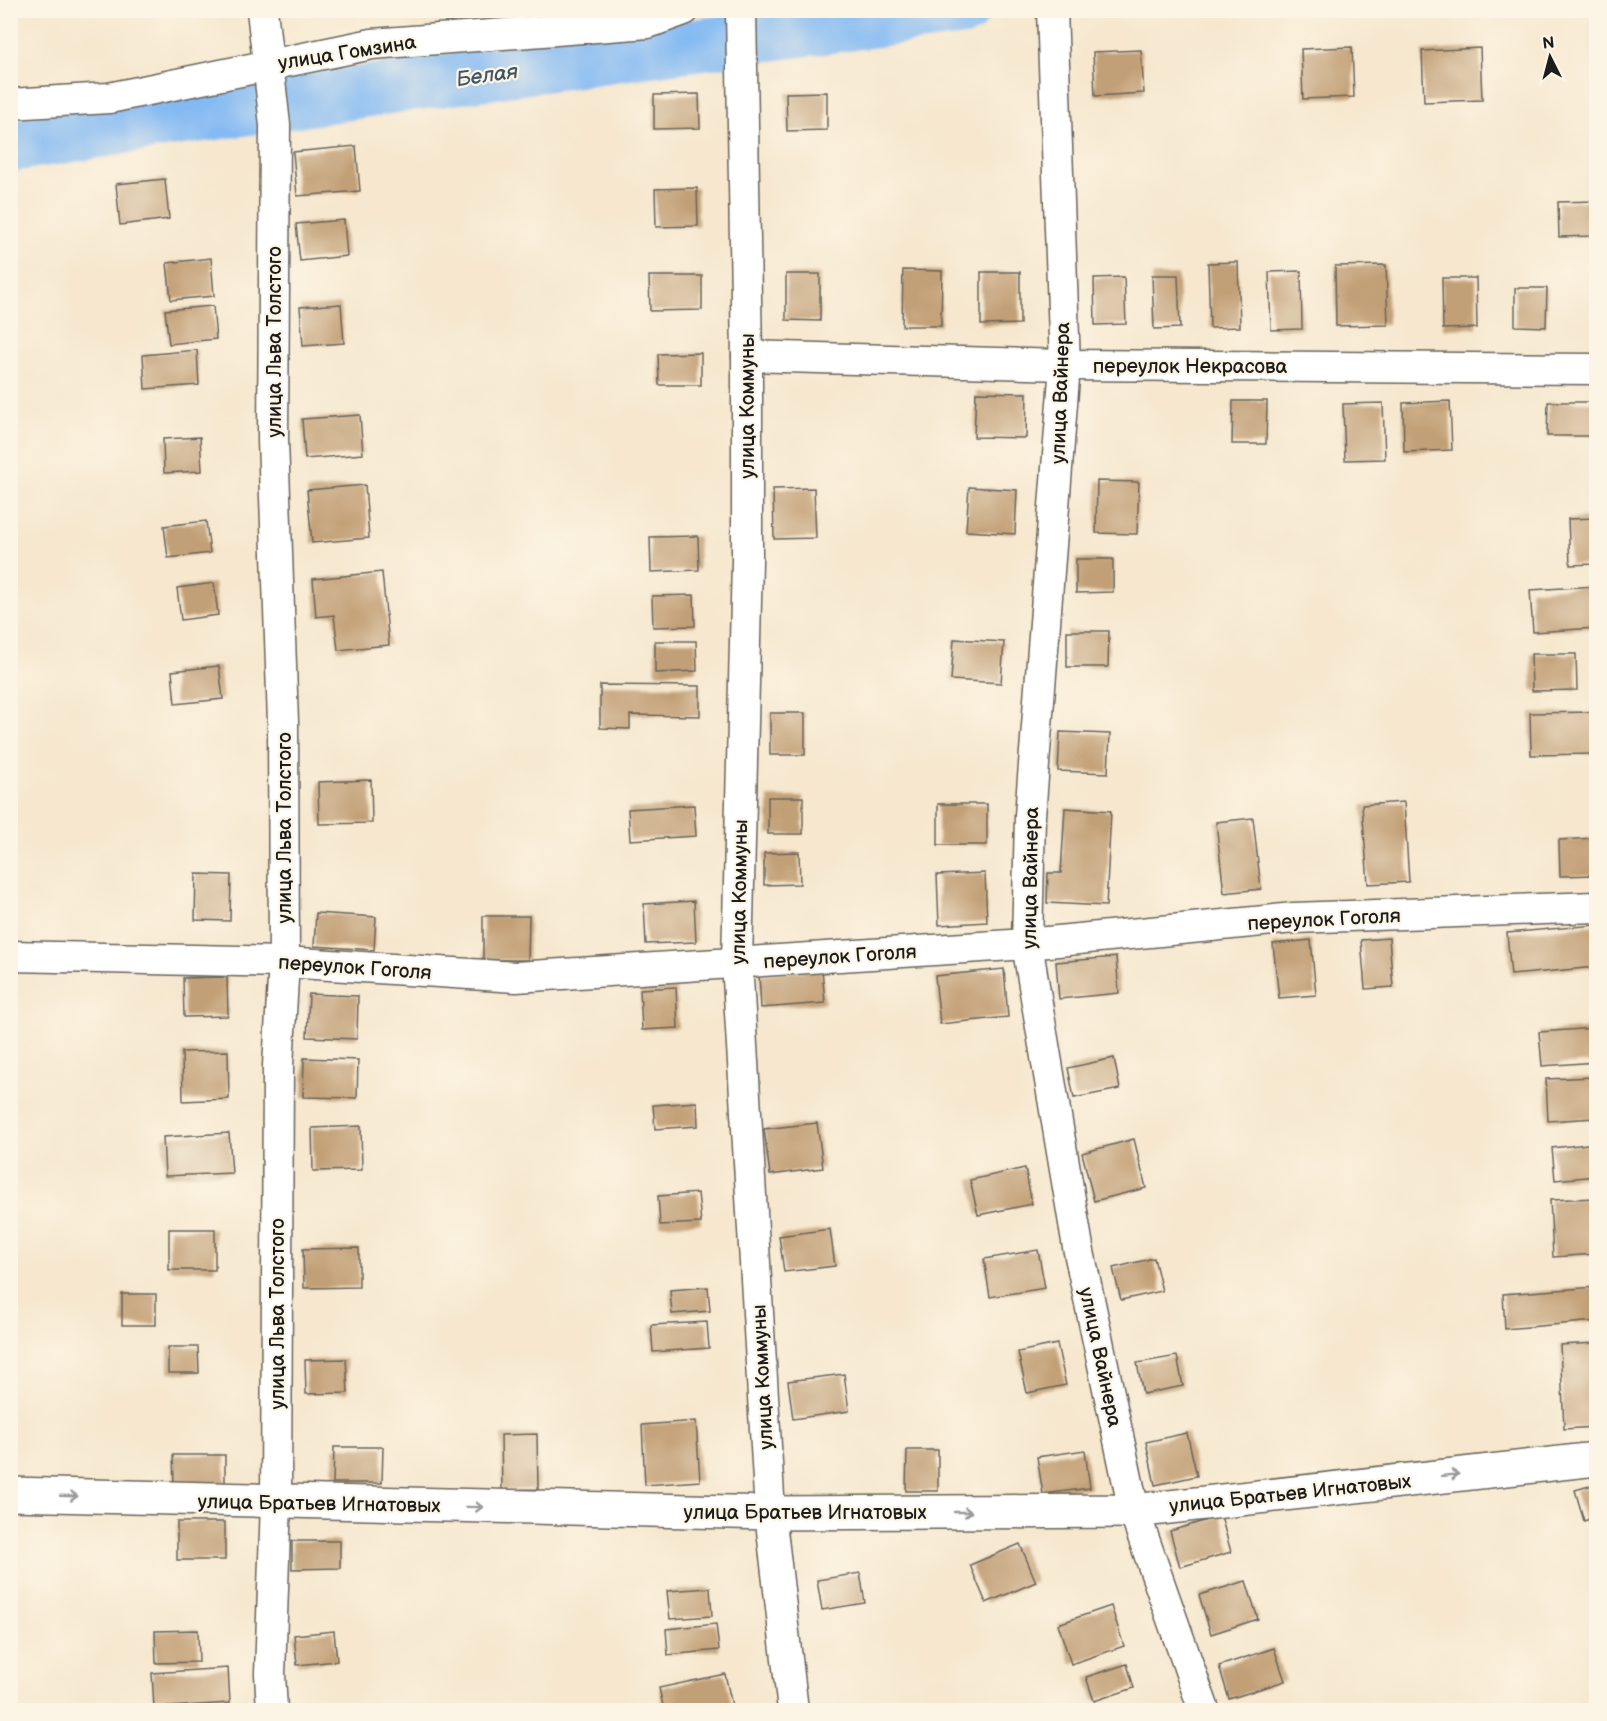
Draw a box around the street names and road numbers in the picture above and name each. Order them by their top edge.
street label: улица Гомзина [276,30,418,76]
street label: улица Льва Толстого [263,246,287,438]
street label: улица Вайнера [1047,321,1075,465]
street label: улица Коммуны [736,333,760,479]
street label: переулок Некрасова [1093,355,1287,379]
street label: улица Льва Толстого [273,732,297,924]
street label: улица Вайнера [1018,807,1044,949]
street label: улица Коммуны [727,819,753,965]
street label: переулок Гоголя [1247,904,1401,936]
street label: переулок Гоголя [763,940,918,974]
street label: переулок Гоголя [277,951,432,985]
street label: улица Льва Толстого [266,1218,290,1410]
street label: улица Вайнера [1073,1285,1127,1429]
street label: улица Коммуны [747,1304,779,1450]
street label: улица Братьев Игнатовых [1168,1469,1412,1519]
street label: улица Братьев Игнатовых [197,1490,441,1518]
street label: улица Братьев Игнатовых [684,1501,926,1525]

